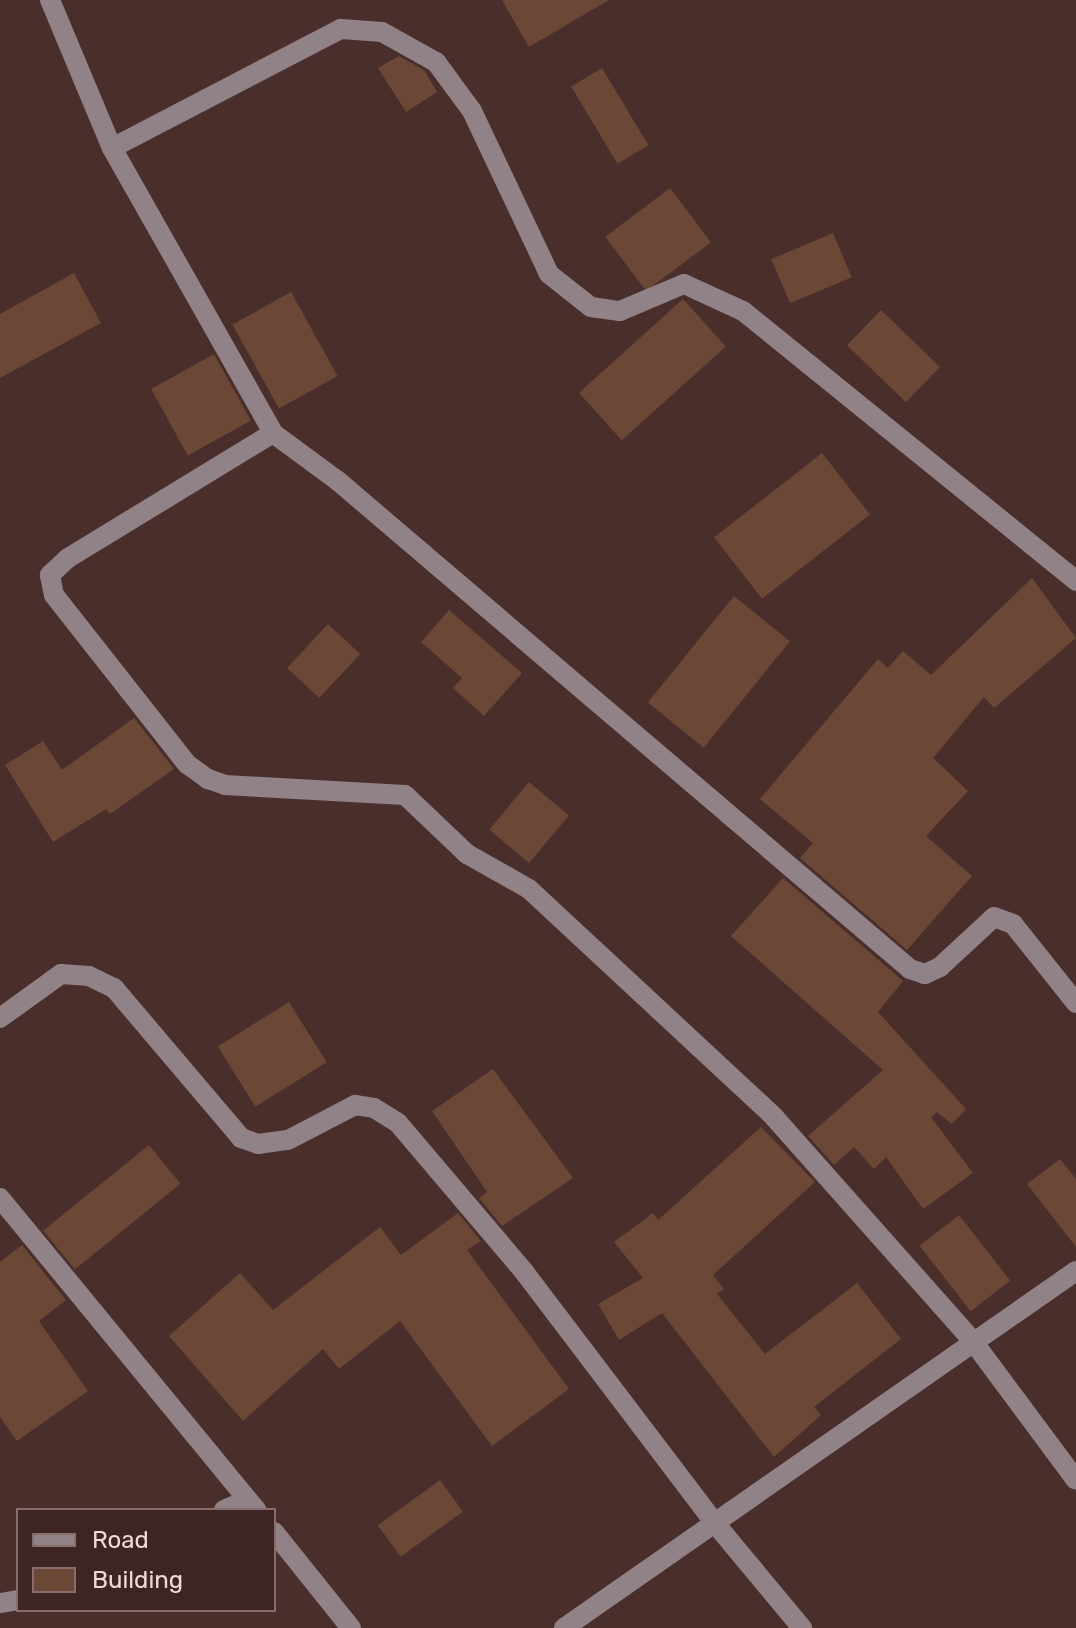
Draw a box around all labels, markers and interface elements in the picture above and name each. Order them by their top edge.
legend [16,1508,276,1612]
text: Road [92,1526,149,1554]
text: Building [92,1566,183,1594]

